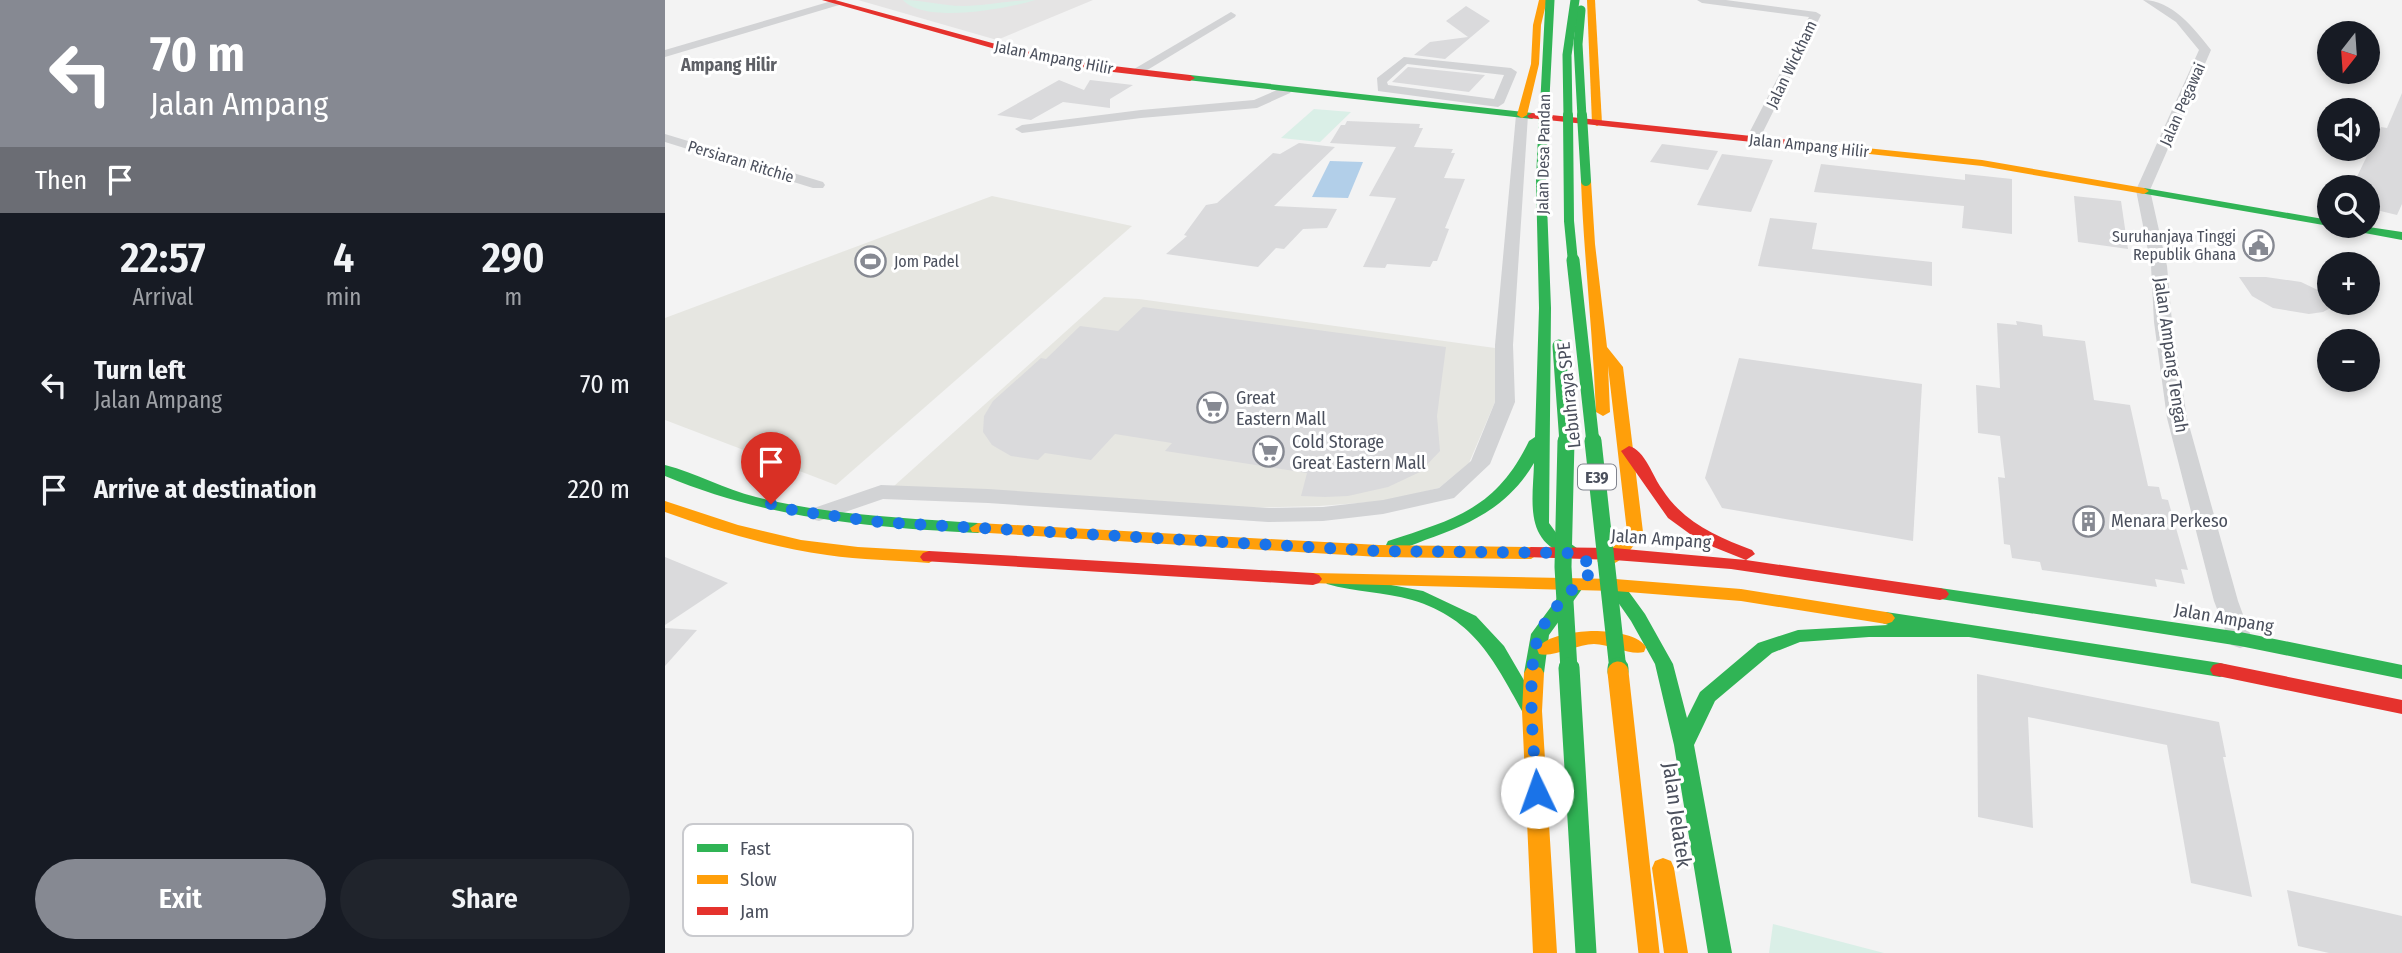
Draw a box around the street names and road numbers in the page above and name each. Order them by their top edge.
street label: Jalan Wickham [1762,17,1821,111]
street label: Jalan Ampang Hilir [993,37,1115,78]
street label: Jalan Pegawai [2156,60,2209,149]
street label: Jalan Desa Pandan [1533,94,1554,214]
street label: Jalan Ampang Hilir [1748,130,1870,161]
street label: Persiaran Ritchie [686,136,796,187]
street label: Jalan Ampang Tengah [2149,276,2193,434]
street label: Lebuhraya SPE [1552,341,1586,449]
road number: E39 [1578,464,1616,490]
street label: Jalan Ampang [1610,525,1712,554]
street label: Jalan Ampang [2173,598,2276,638]
street label: Jalan Jelatek [1657,761,1697,870]

